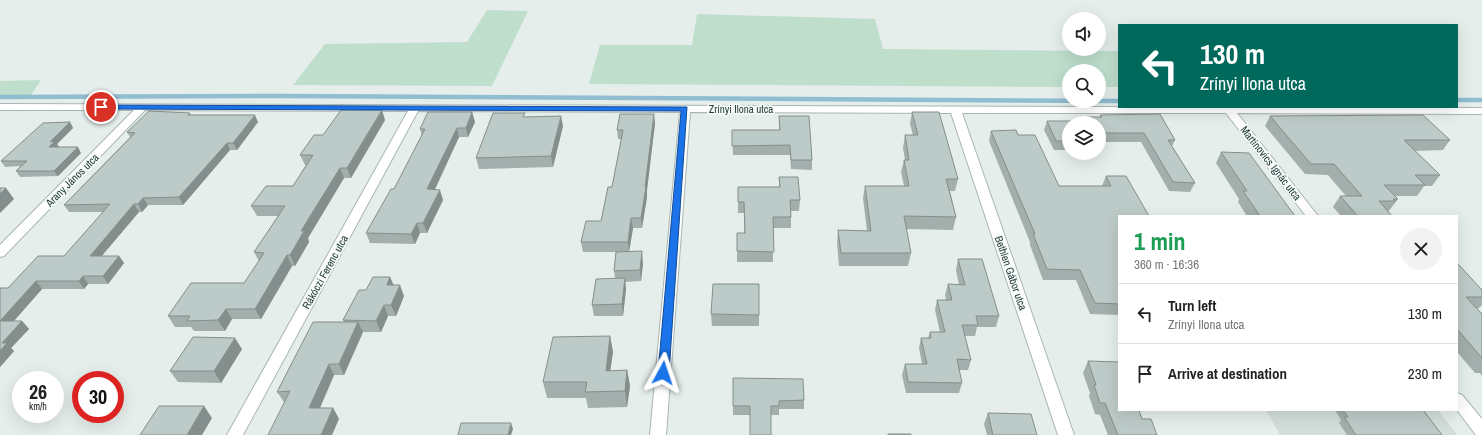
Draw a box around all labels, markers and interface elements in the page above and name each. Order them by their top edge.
map controls [1062,12,1106,160]
button: sound [1062,12,1106,56]
text: 130 m [1200,35,1265,73]
icon: left [1134,40,1186,92]
button: search [1062,64,1106,108]
text: Zrínyi Ilona utca [1200,71,1306,96]
pin [84,90,118,124]
icon: arrive [90,96,112,118]
street label: Zrínyi Ilona utca [709,102,773,116]
button: layers [1062,116,1106,160]
street label: Martinovics Ignác utca [1238,123,1304,203]
street label: Arany János utca [42,150,102,210]
text: 1 min [1134,225,1185,257]
button: close [1400,228,1442,270]
street label: Rákóczi Ferenc utca [299,233,351,311]
street label: Bethlen Gábor utca [992,234,1030,312]
text: 360 m · 16:36 [1134,256,1199,273]
text: Turn left [1168,295,1216,316]
icon: left [1134,303,1156,325]
text: 130 m [1408,303,1442,324]
text: Zrínyi Ilona utca [1168,316,1244,333]
position arrow [642,352,684,394]
icon: arrive [1134,363,1156,385]
text: Arrive at destination [1168,363,1287,384]
text: 230 m [1408,363,1442,384]
speed limit sign: 30 [72,371,124,423]
text: 26 [29,378,47,405]
text: km/h [29,400,47,413]

